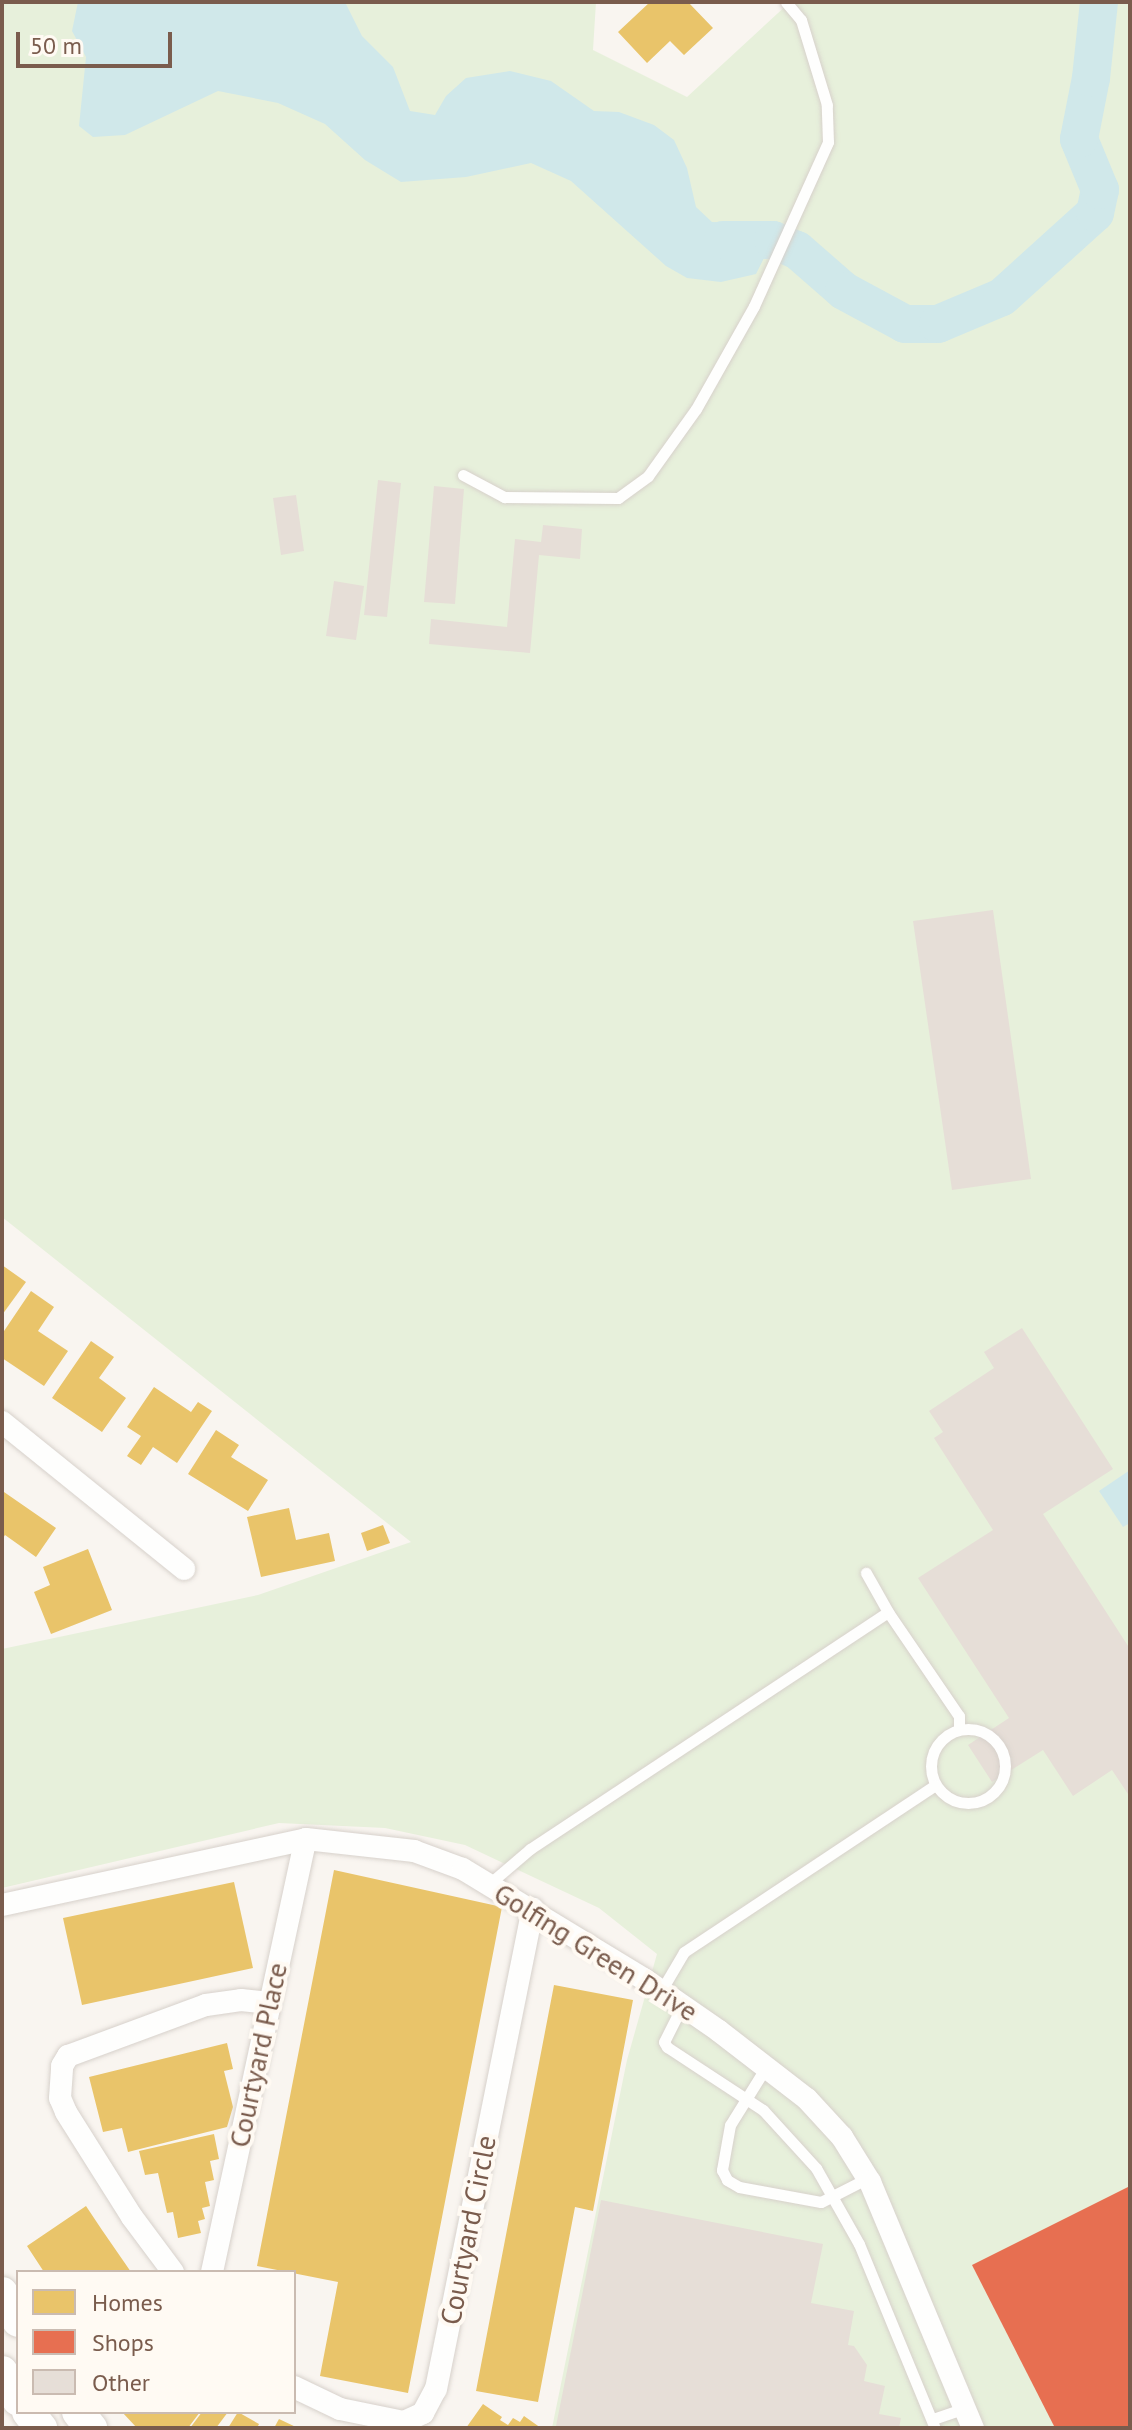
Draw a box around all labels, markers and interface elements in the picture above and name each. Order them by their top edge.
scale bar [20,16,176,66]
text: 50 m [30,30,82,61]
street label: Golfing Green Drive [488,1876,704,2028]
street label: Courtyard Place [222,1960,294,2150]
street label: Courtyard Circle [433,2133,503,2327]
legend [16,2270,296,2414]
text: Homes [92,2287,163,2318]
text: Shops [92,2327,154,2358]
text: Other [92,2367,150,2398]

